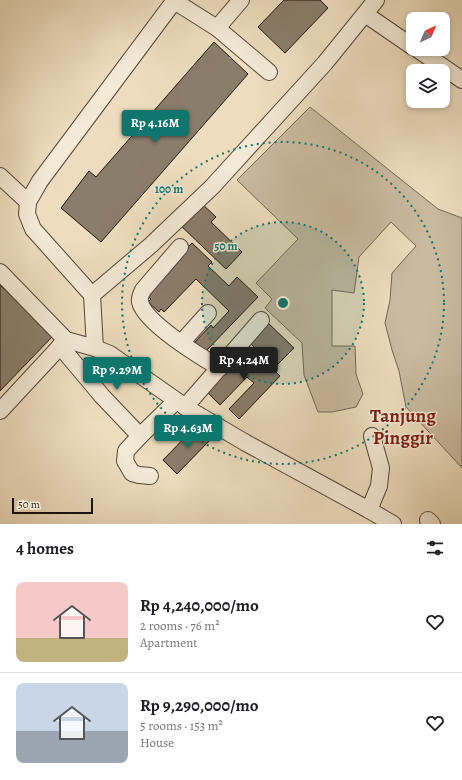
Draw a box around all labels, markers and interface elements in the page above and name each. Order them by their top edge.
north arrow [406,12,450,56]
map controls [406,12,450,108]
button: layers [406,64,450,108]
pin: Rp 4.16M [114,110,196,144]
text: Rp 4.16M [131,114,179,131]
text: 100 m [155,181,183,197]
text: 50 m [214,238,238,254]
centre of rings [276,296,290,310]
pin: Rp 4.24M [203,347,285,381]
text: Rp 4.24M [219,351,269,368]
pin: Rp 9.29M [76,357,158,391]
text: Rp 9.29M [92,361,142,378]
district label: Tanjung Pinggir [370,403,436,451]
pin: Rp 4.63M [147,415,229,449]
text: Rp 4.63M [163,419,213,436]
scale bar [12,496,93,515]
text: 50 m [18,497,40,512]
text: 4 homes [16,537,74,560]
icon: filters [424,537,446,559]
text: Rp 4,240,000/mo [140,594,259,617]
icon: home [48,598,96,646]
icon: heart [424,611,446,633]
text: 2 rooms · 76 m² [140,617,219,634]
text: Apartment [140,634,198,651]
text: Rp 9,290,000/mo [140,694,259,717]
icon: home [48,699,96,747]
icon: heart [424,712,446,734]
text: 5 rooms · 153 m² [140,717,223,734]
text: House [140,734,174,751]

